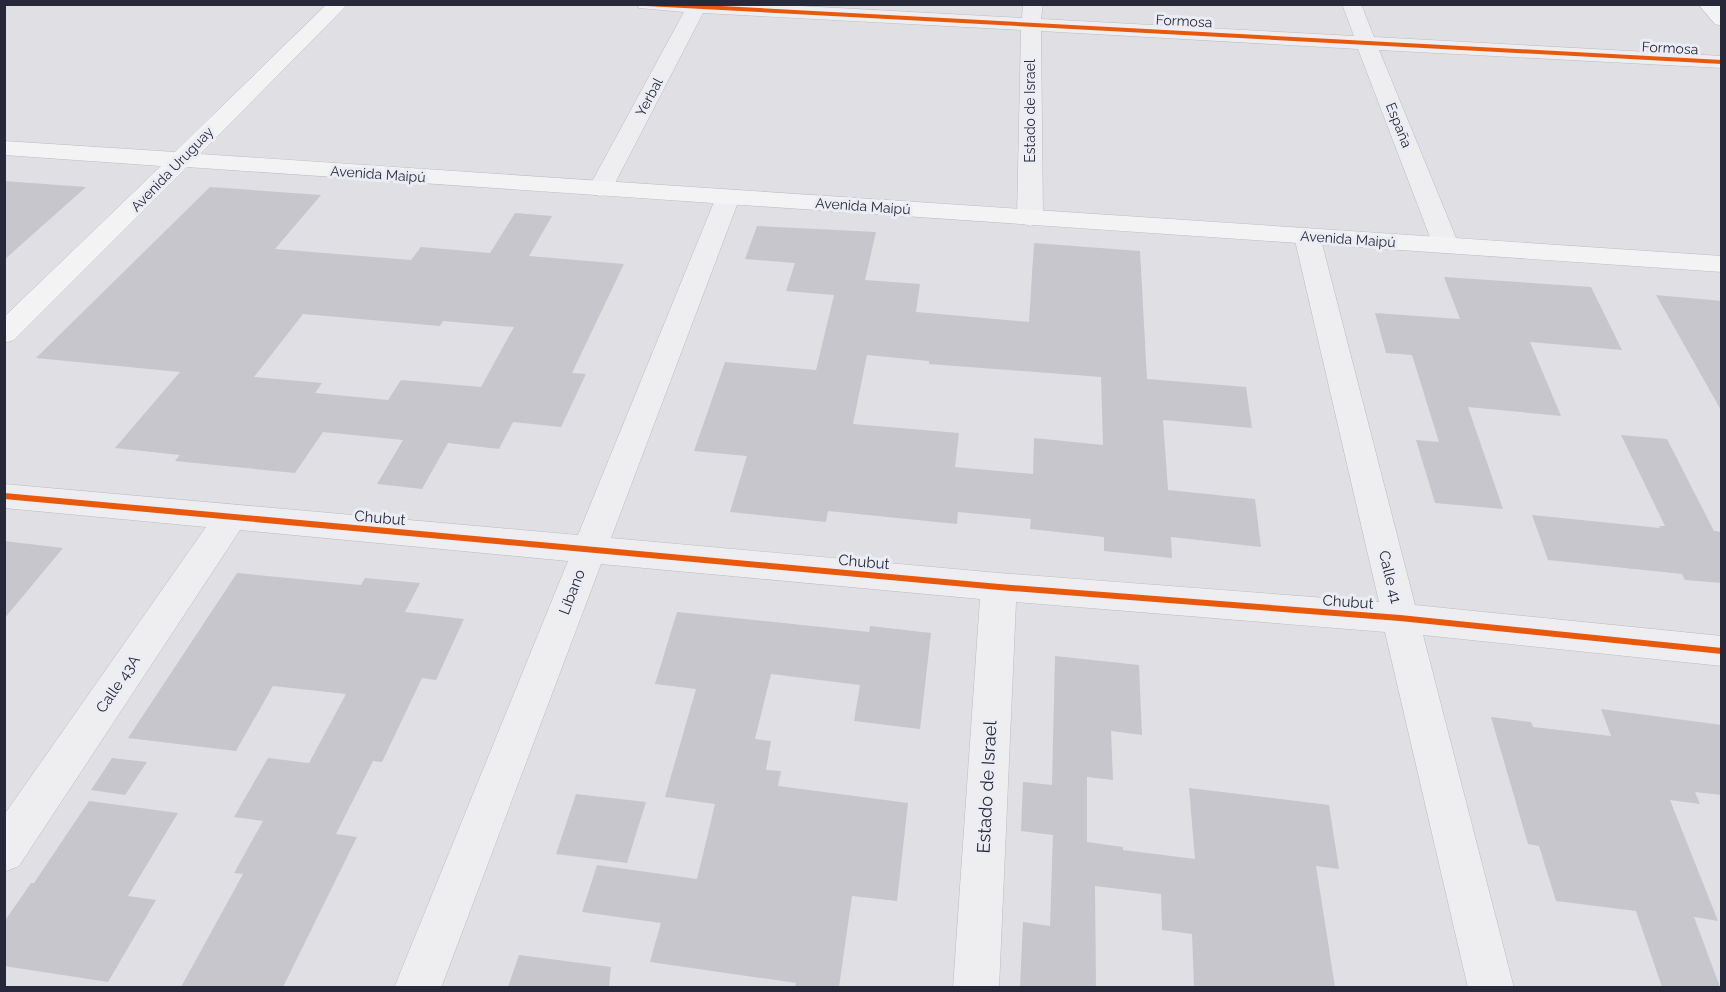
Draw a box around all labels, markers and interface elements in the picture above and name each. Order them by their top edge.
street label: Formosa [1155,12,1213,30]
street label: Formosa [1641,39,1699,57]
street label: Estado de Israel [1022,59,1038,163]
street label: Yerbal [632,75,666,119]
street label: España [1383,100,1415,150]
street label: Avenida Uruguay [128,123,217,215]
street label: Avenida Maipú [330,163,426,185]
street label: Avenida Maipú [815,195,911,217]
street label: Avenida Maipú [1300,228,1396,250]
street label: Chubut [354,507,406,529]
street label: Calle 41 [1375,549,1405,606]
street label: Chubut [838,551,890,573]
street label: Líbano [555,567,589,617]
street label: Chubut [1322,591,1374,613]
street label: Calle 43A [92,652,144,716]
street label: Estado de Israel [973,720,1000,854]

